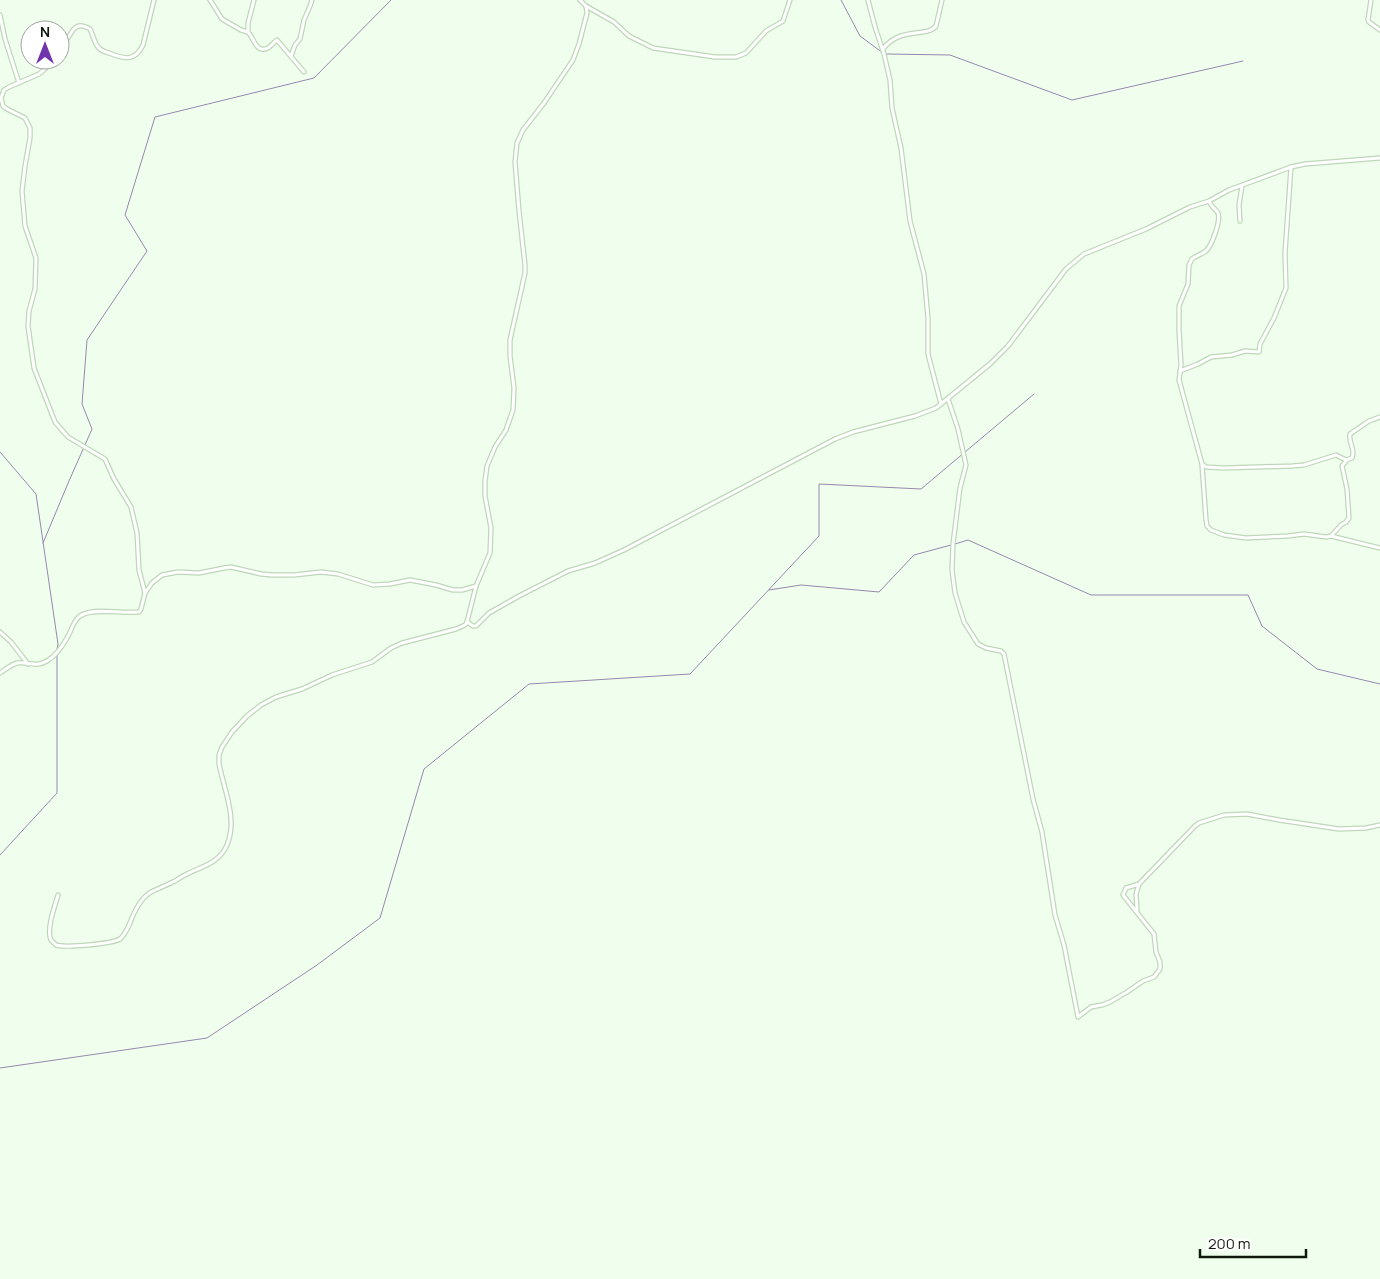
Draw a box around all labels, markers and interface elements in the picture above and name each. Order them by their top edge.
north arrow [20,20,70,70]
text: N [40,22,50,41]
scale bar [1200,1226,1306,1258]
text: 200 m [1208,1233,1251,1254]

